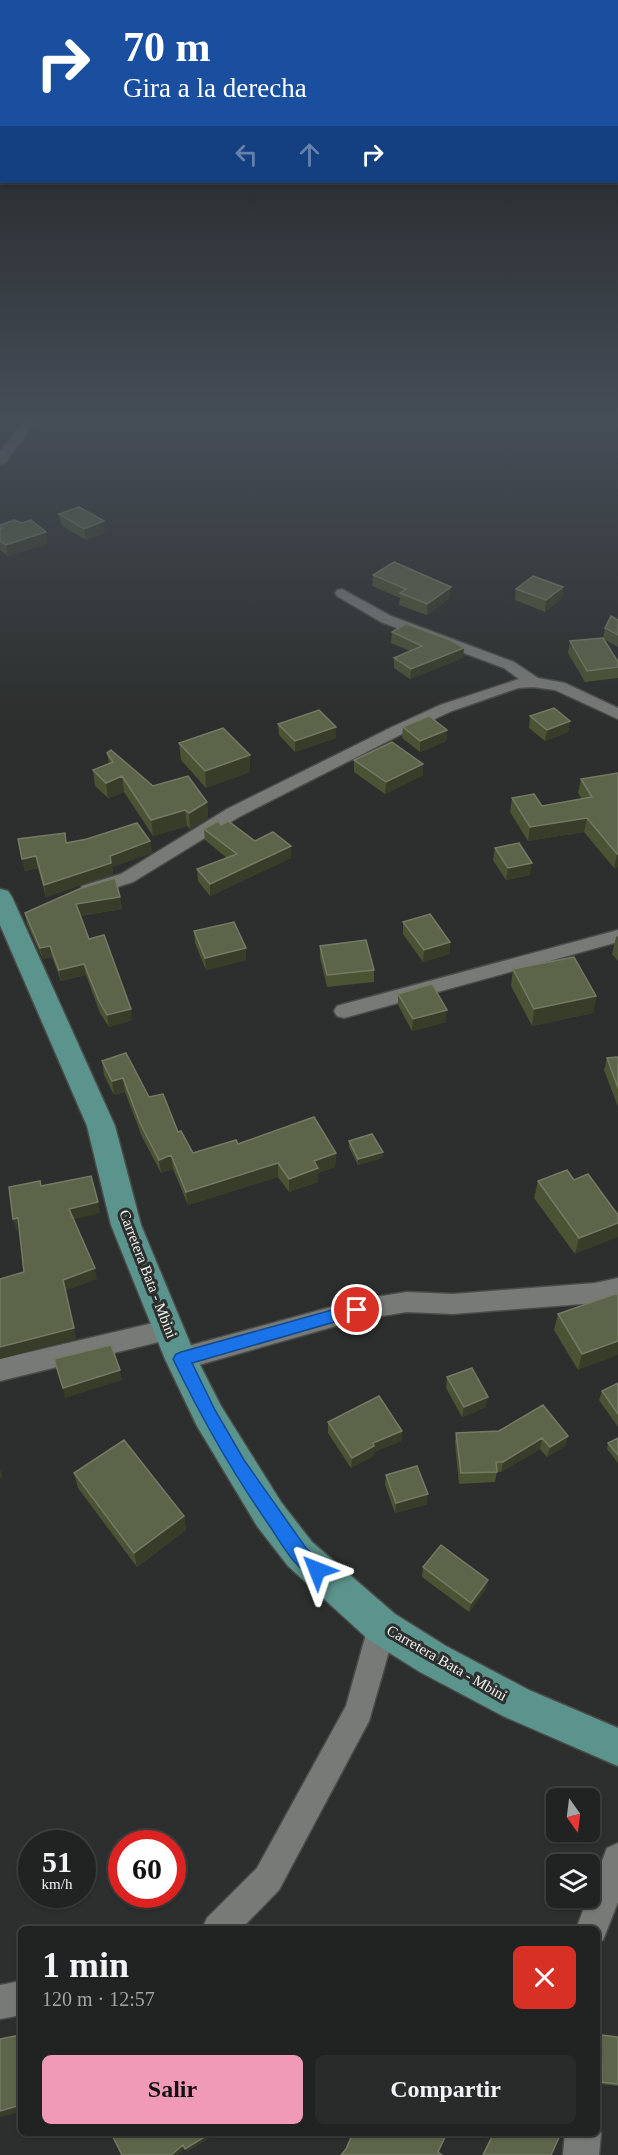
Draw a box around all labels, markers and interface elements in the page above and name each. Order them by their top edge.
icon: right [24,24,102,102]
text: 70 m [123,24,211,70]
text: Gira a la derecha [123,73,307,103]
icon: left [230,138,263,171]
icon: ahead [293,138,326,171]
icon: right [356,138,389,171]
street label: Carretera Bata - Mbini [116,1208,180,1340]
pin [331,1284,382,1335]
icon: arrive [340,1293,373,1326]
position arrow [285,1538,349,1602]
street label: Carretera Bata - Mbini [384,1622,510,1704]
north arrow [546,1788,600,1842]
map controls [546,1788,600,1908]
speed limit sign: 60 [108,1830,186,1908]
text: 51 [42,1845,72,1878]
button: layers [546,1854,600,1908]
text: km/h [42,1876,72,1892]
text: 1 min [42,1945,129,1985]
button: close [513,1946,576,2009]
text: 120 m · 12:57 [42,1988,155,2010]
button: Salir [42,2055,303,2124]
button: Compartir [315,2055,576,2124]

